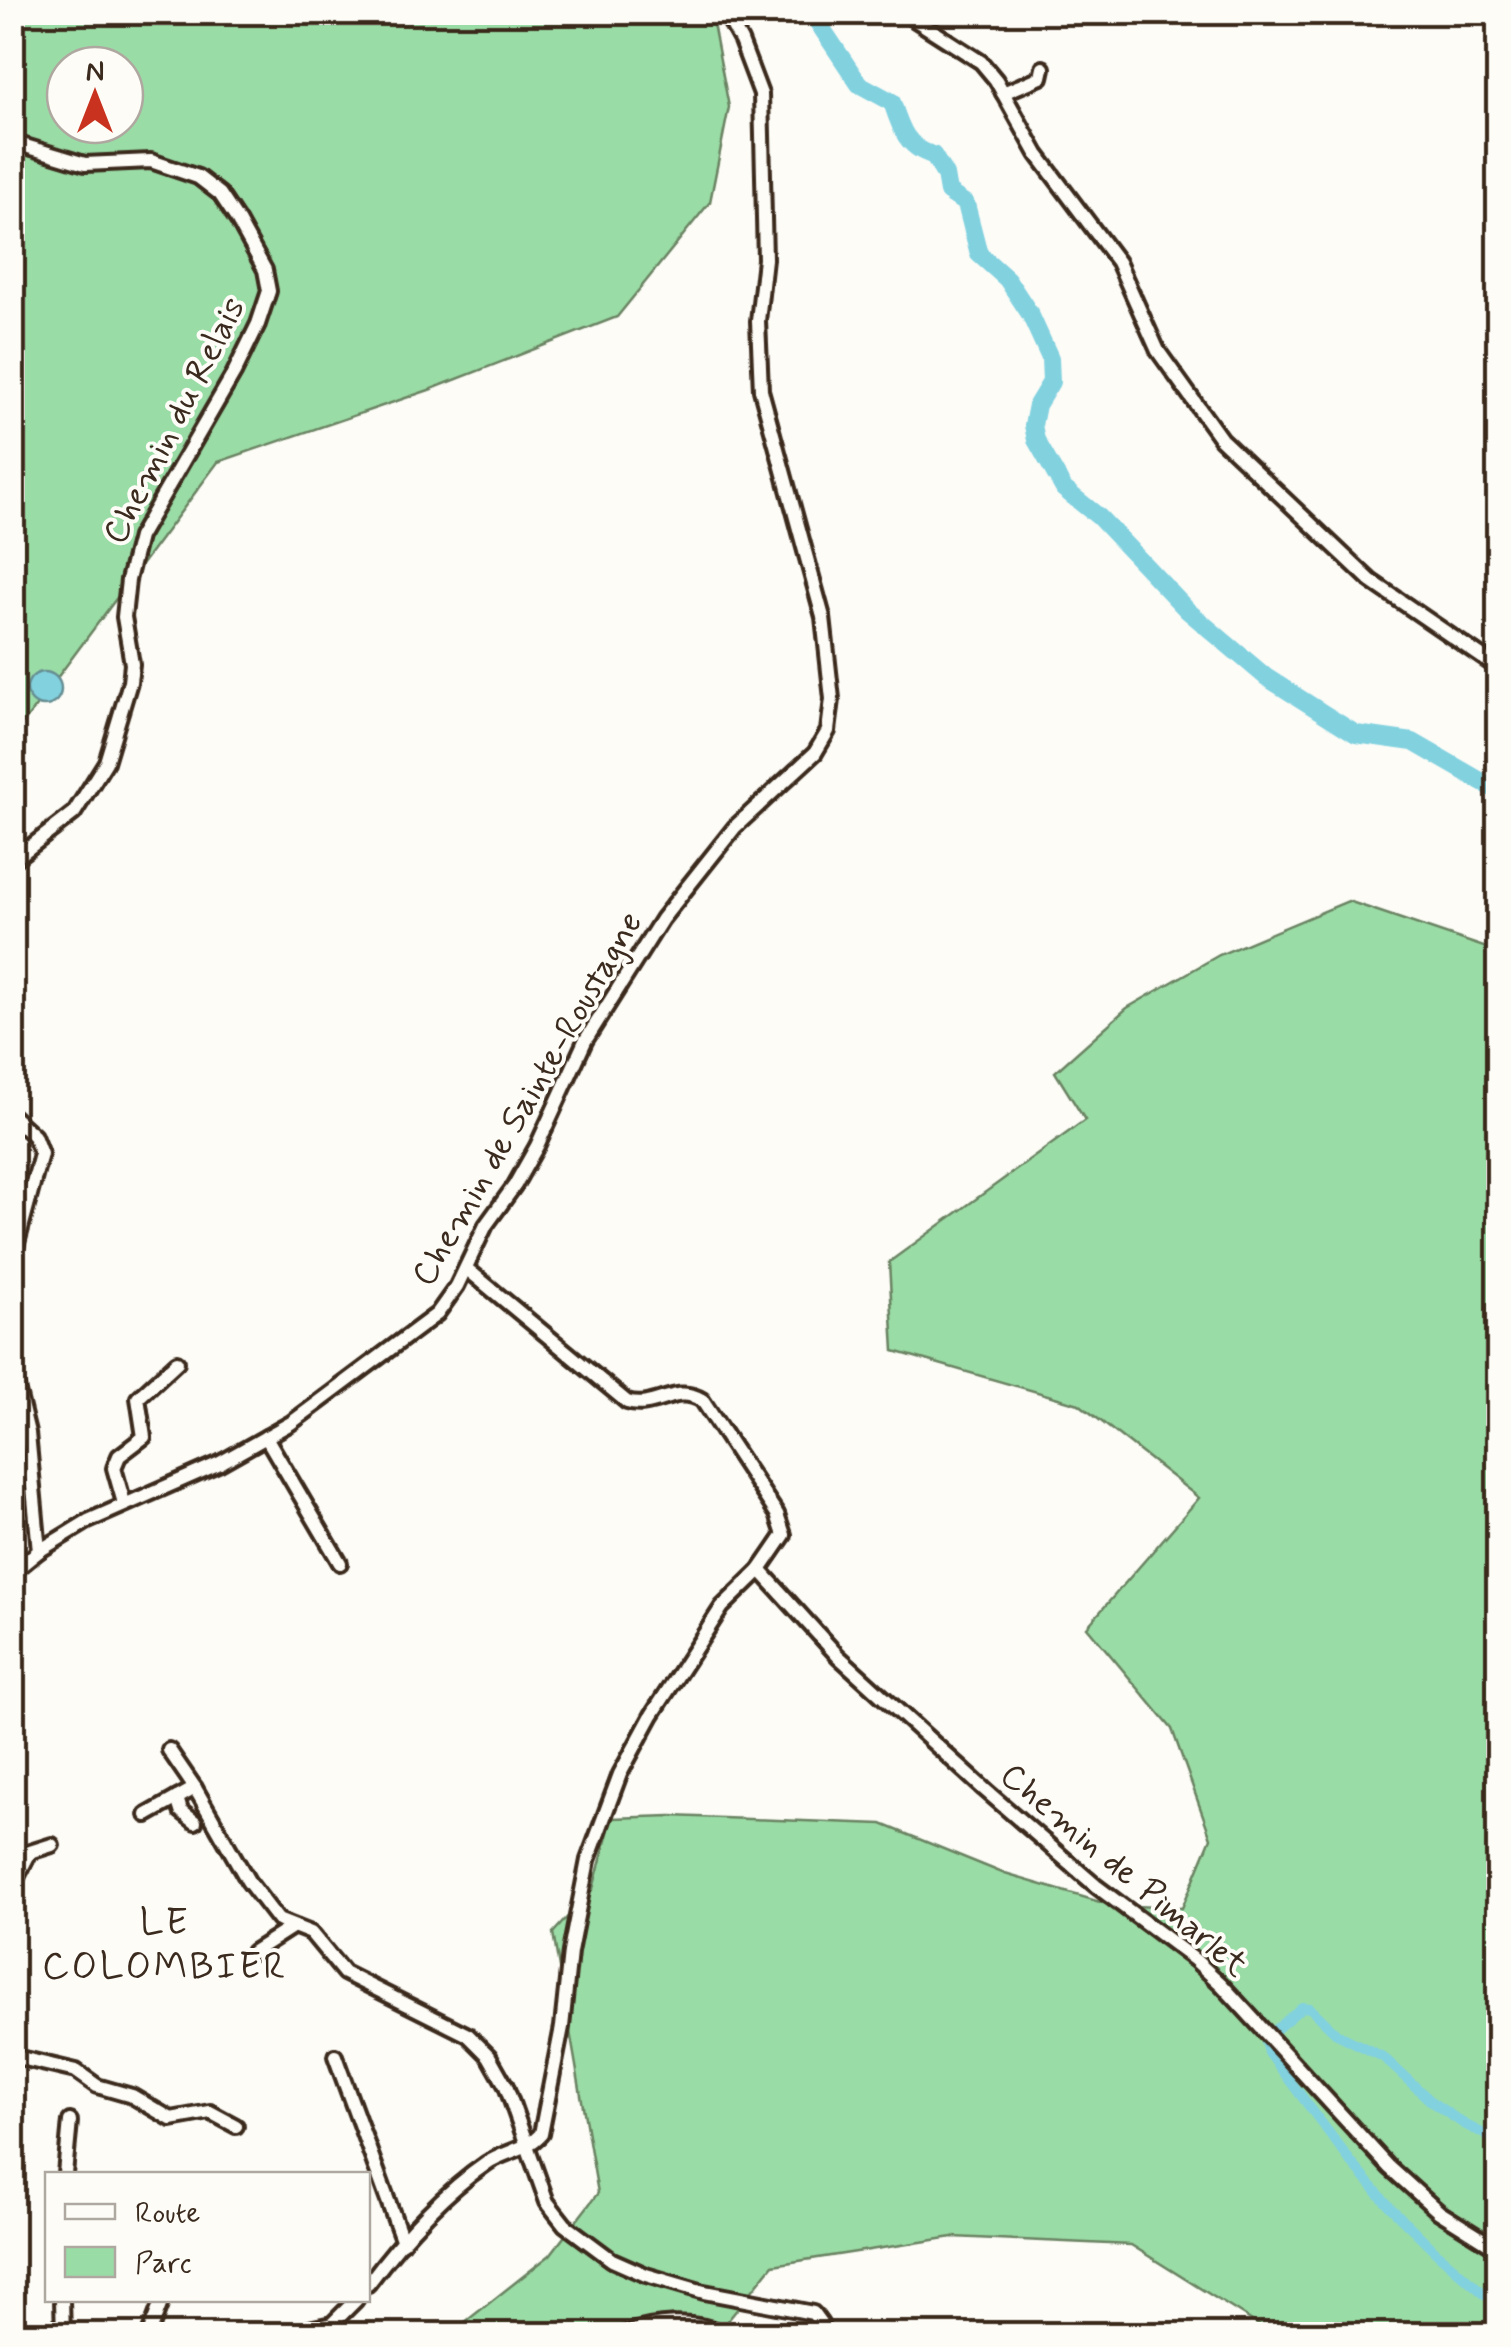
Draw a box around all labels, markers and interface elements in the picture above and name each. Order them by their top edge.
north arrow [45,45,145,145]
text: N [86,54,104,91]
street label: Chemin du Relais [93,290,257,552]
street label: Chemin de Sainte-Roustagne [401,903,654,1295]
street label: Chemin de Pimarlet [990,1753,1258,1988]
district label: LE COLOMBIER [42,1899,288,1992]
legend [45,2172,370,2302]
text: Route [135,2194,200,2233]
text: Parc [135,2244,192,2283]

